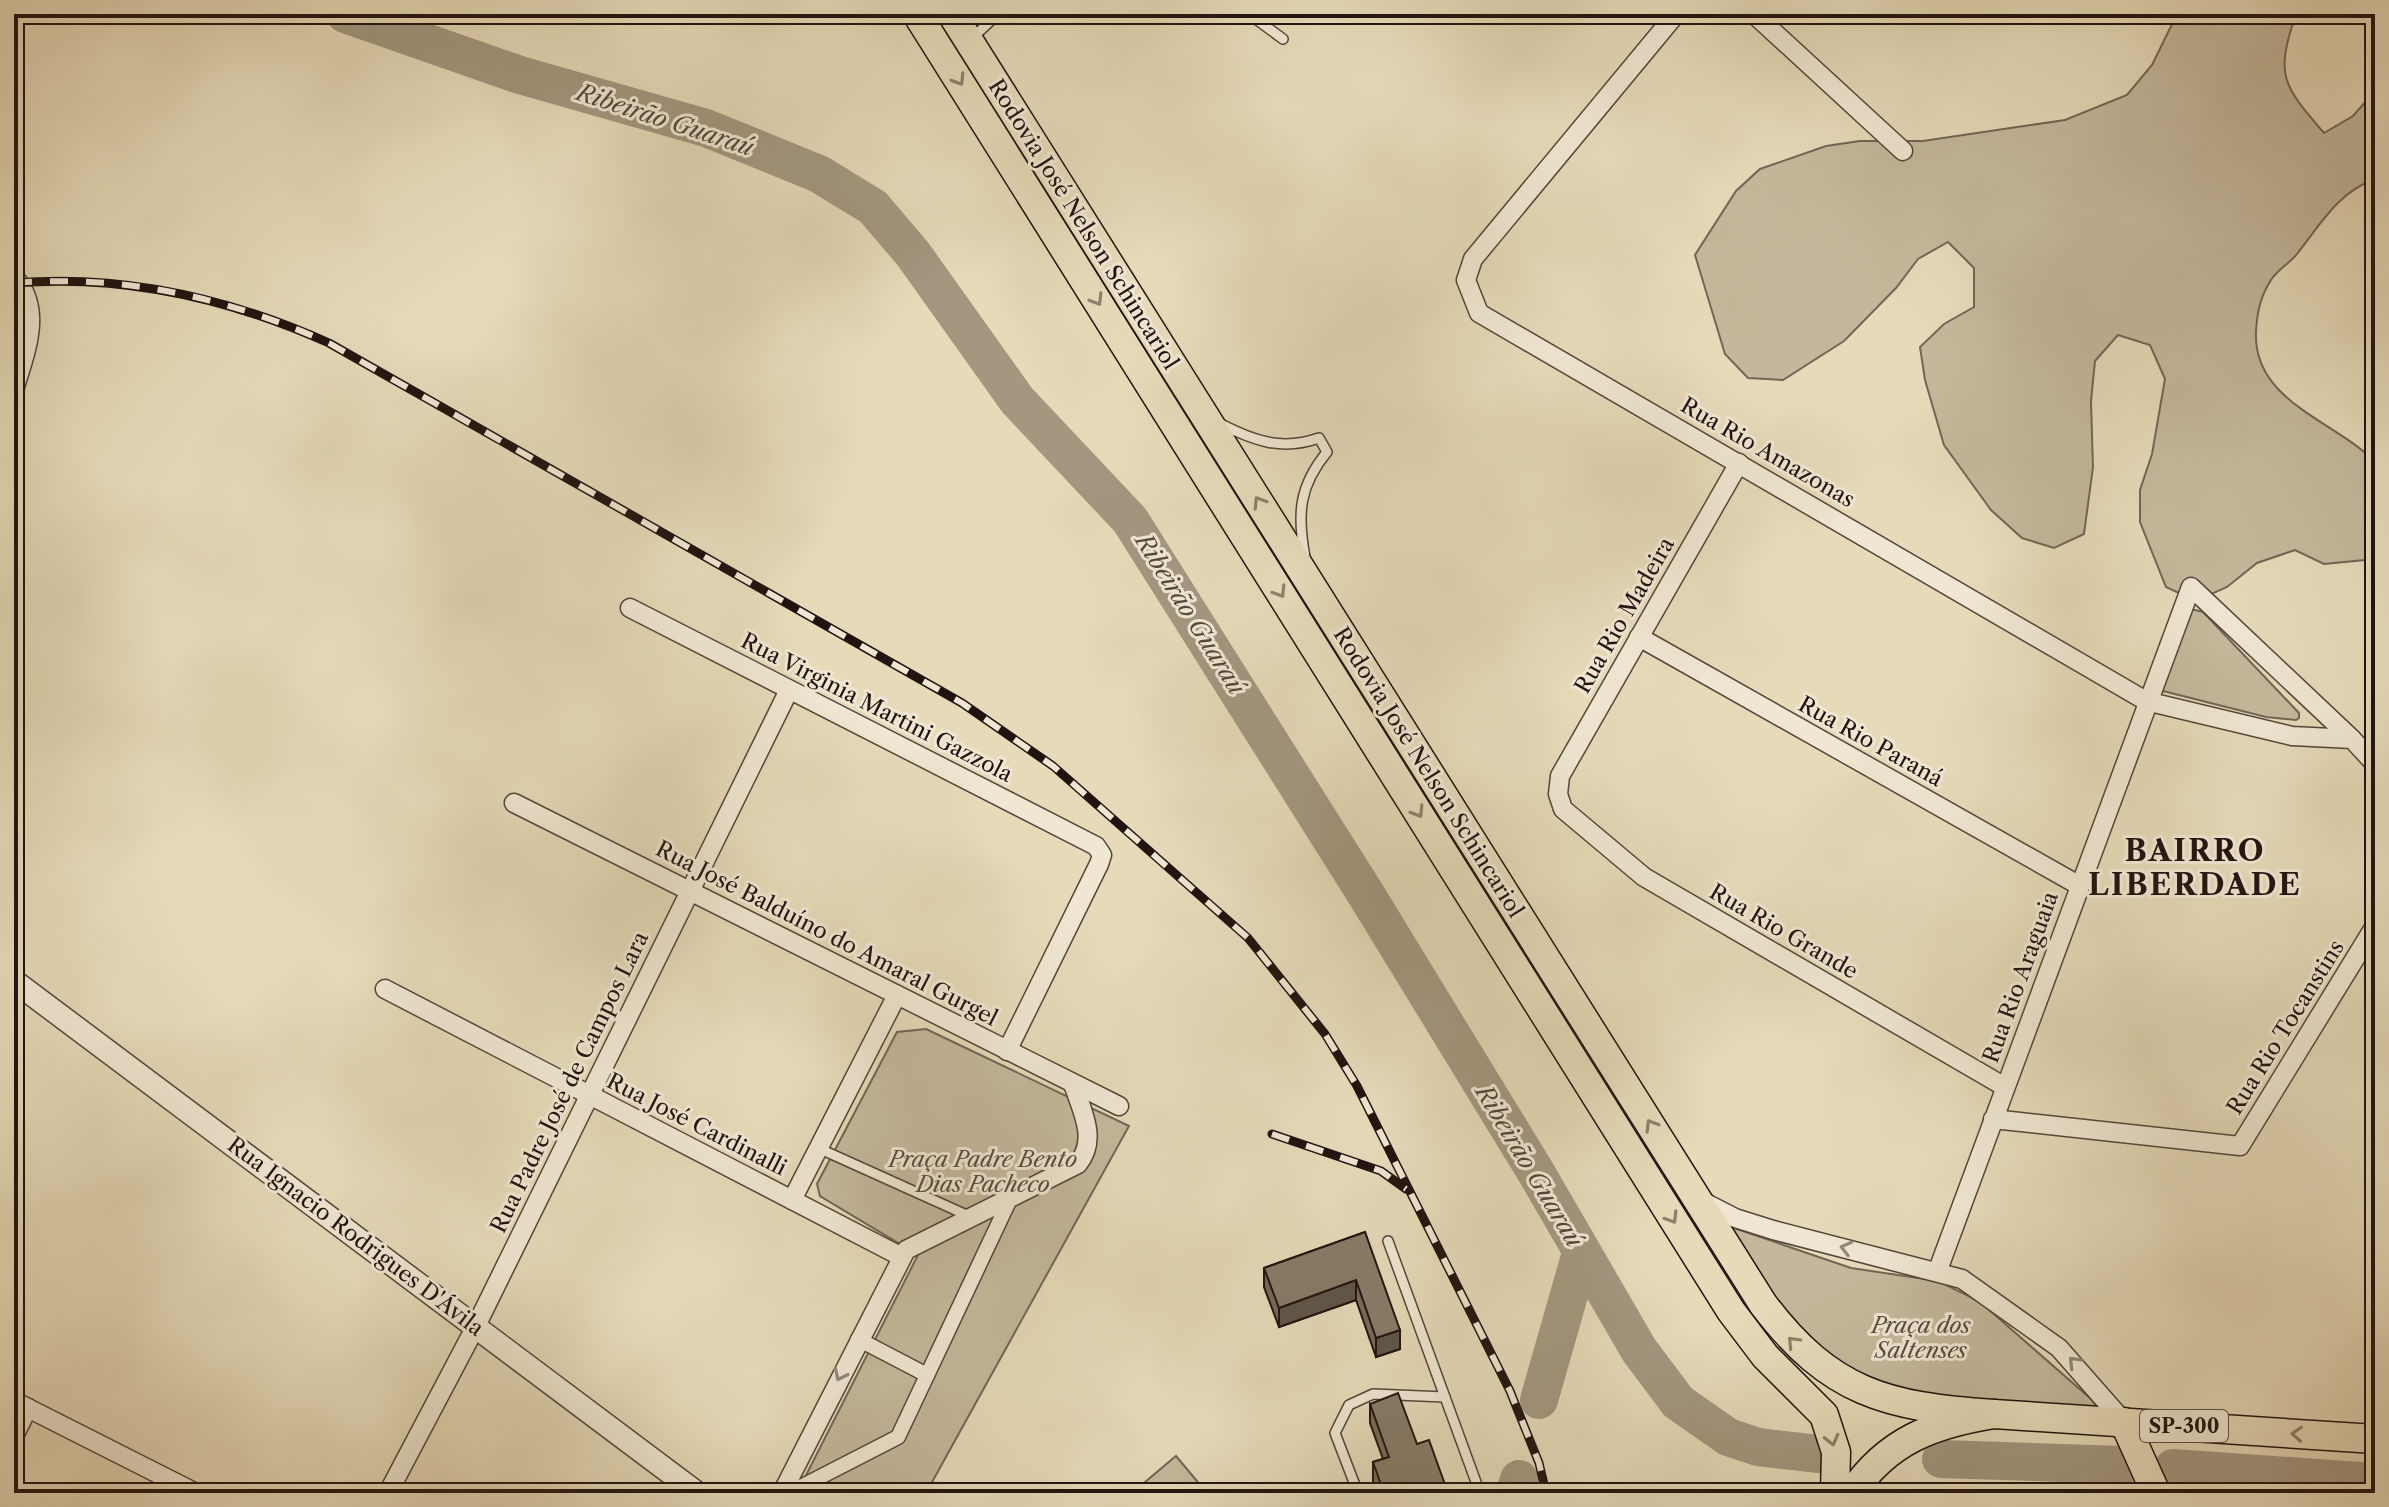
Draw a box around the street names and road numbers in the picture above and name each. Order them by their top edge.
street label: Rodovia José Nelson Schincariol [983,74,1185,375]
street label: Rua Rio Amazonas [1676,392,1859,513]
street label: Rua Rio Madeira [1569,532,1680,698]
street label: Rodovia José Nelson Schincariol [1328,622,1530,923]
street label: Rua Virginia Martini Gazzola [737,627,1017,788]
street label: Rua Rio Paraná [1794,691,1948,792]
street label: Rua José Balduíno do Amaral Gurgel [651,835,1003,1032]
street label: Rua Rio Grande [1705,878,1863,985]
street label: Rua Rio Araguaia [1977,888,2064,1066]
street label: Rua Padre José de Campos Lara [485,927,654,1237]
street label: Rua Rio Tocanstins [2221,935,2350,1119]
street label: Rua José Cardinalli [602,1067,792,1182]
street label: Rua Ignacio Rodrigues D'Ávila [222,1130,490,1342]
road number: SP-300 [2140,1410,2228,1442]

